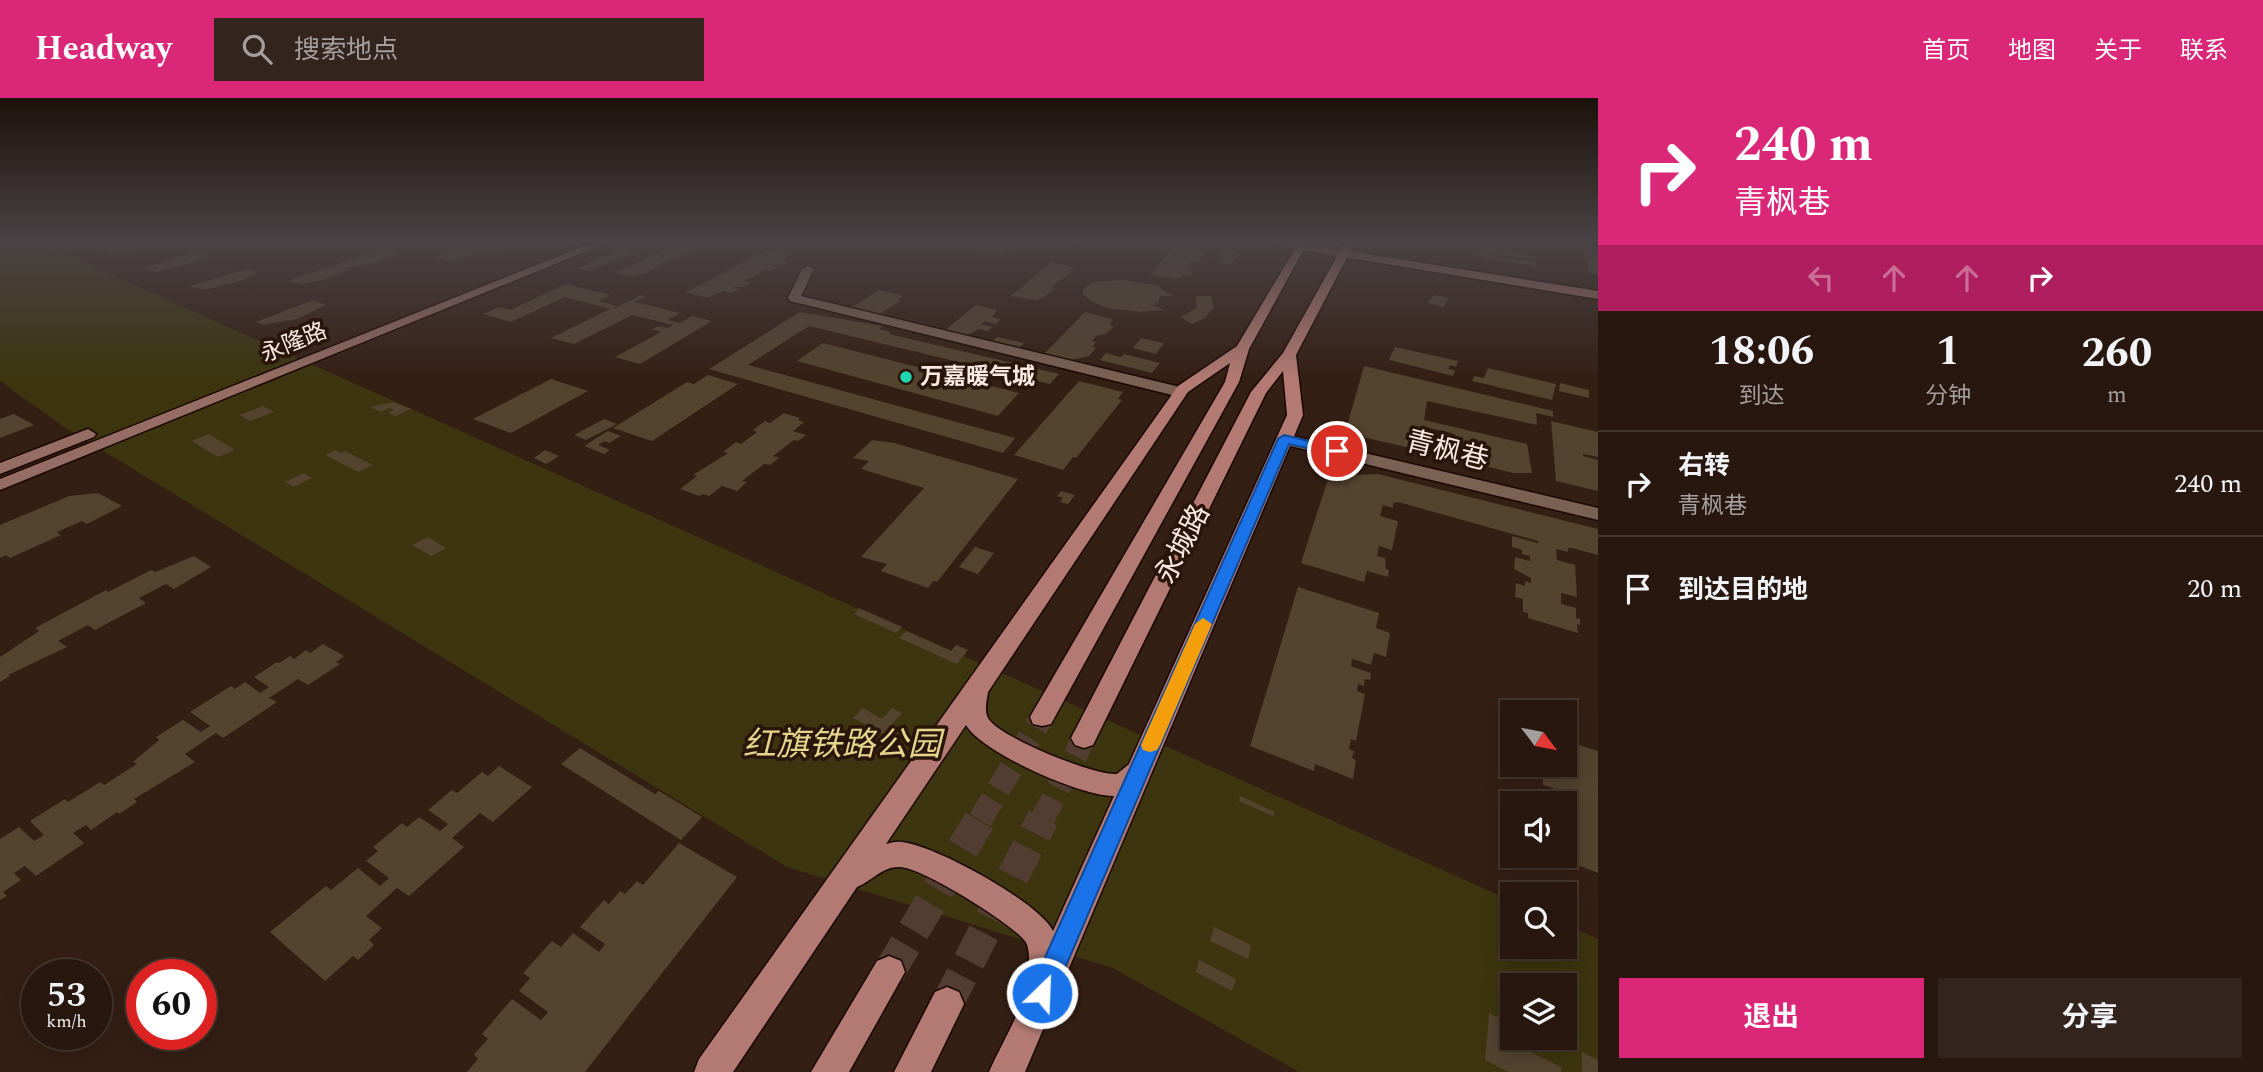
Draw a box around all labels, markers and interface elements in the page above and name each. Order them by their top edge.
search box [214,18,704,81]
text: Headway [35,24,172,74]
icon: search [238,30,276,68]
text: 搜索地点 [294,30,398,70]
text: 首页 [1922,33,1970,69]
text: 地图 [2008,33,2056,69]
text: 关于 [2094,33,2142,69]
text: 联系 [2180,33,2228,69]
text: 240 m [1734,108,1873,183]
icon: right [1619,126,1710,217]
text: 青枫巷 [1734,179,1830,228]
icon: left [1802,259,1840,297]
icon: ahead [1875,259,1913,297]
icon: ahead [1948,259,1986,297]
icon: right [2021,259,2059,297]
street label: 永隆路 [255,314,333,372]
text: 18:06 [1709,320,1814,383]
text: 1 [1936,320,1960,383]
text: 260 [2082,322,2152,385]
place label: 万嘉暖气城 [920,360,1035,395]
marker: 万嘉暖气城 [898,369,914,385]
text: m [2107,378,2127,413]
text: 到达 [1738,379,1784,414]
text: 分钟 [1925,379,1971,414]
street label: 青枫巷 [1401,420,1493,482]
pin [1307,421,1367,481]
icon: arrive [1318,432,1356,470]
text: 右转 [1678,446,1730,486]
text: 240 m [2174,464,2242,504]
icon: right [1619,465,1657,503]
text: 青枫巷 [1678,489,1747,524]
street label: 永城路 [1145,497,1221,591]
text: 20 m [2187,569,2242,609]
icon: arrive [1619,570,1657,608]
text: 到达目的地 [1678,570,1808,610]
north arrow [1500,700,1577,777]
map controls [1500,700,1577,1050]
park label: 红旗铁路公园 [743,720,945,770]
button: sound [1500,791,1577,868]
button: search [1500,882,1577,959]
position arrow [1005,956,1079,1030]
speed limit sign: 60 [126,959,217,1050]
text: 53 [47,969,86,1022]
button: layers [1500,973,1577,1050]
button: 退出 [1619,978,1924,1058]
button: 分享 [1938,978,2242,1058]
text: km/h [46,1008,87,1035]

